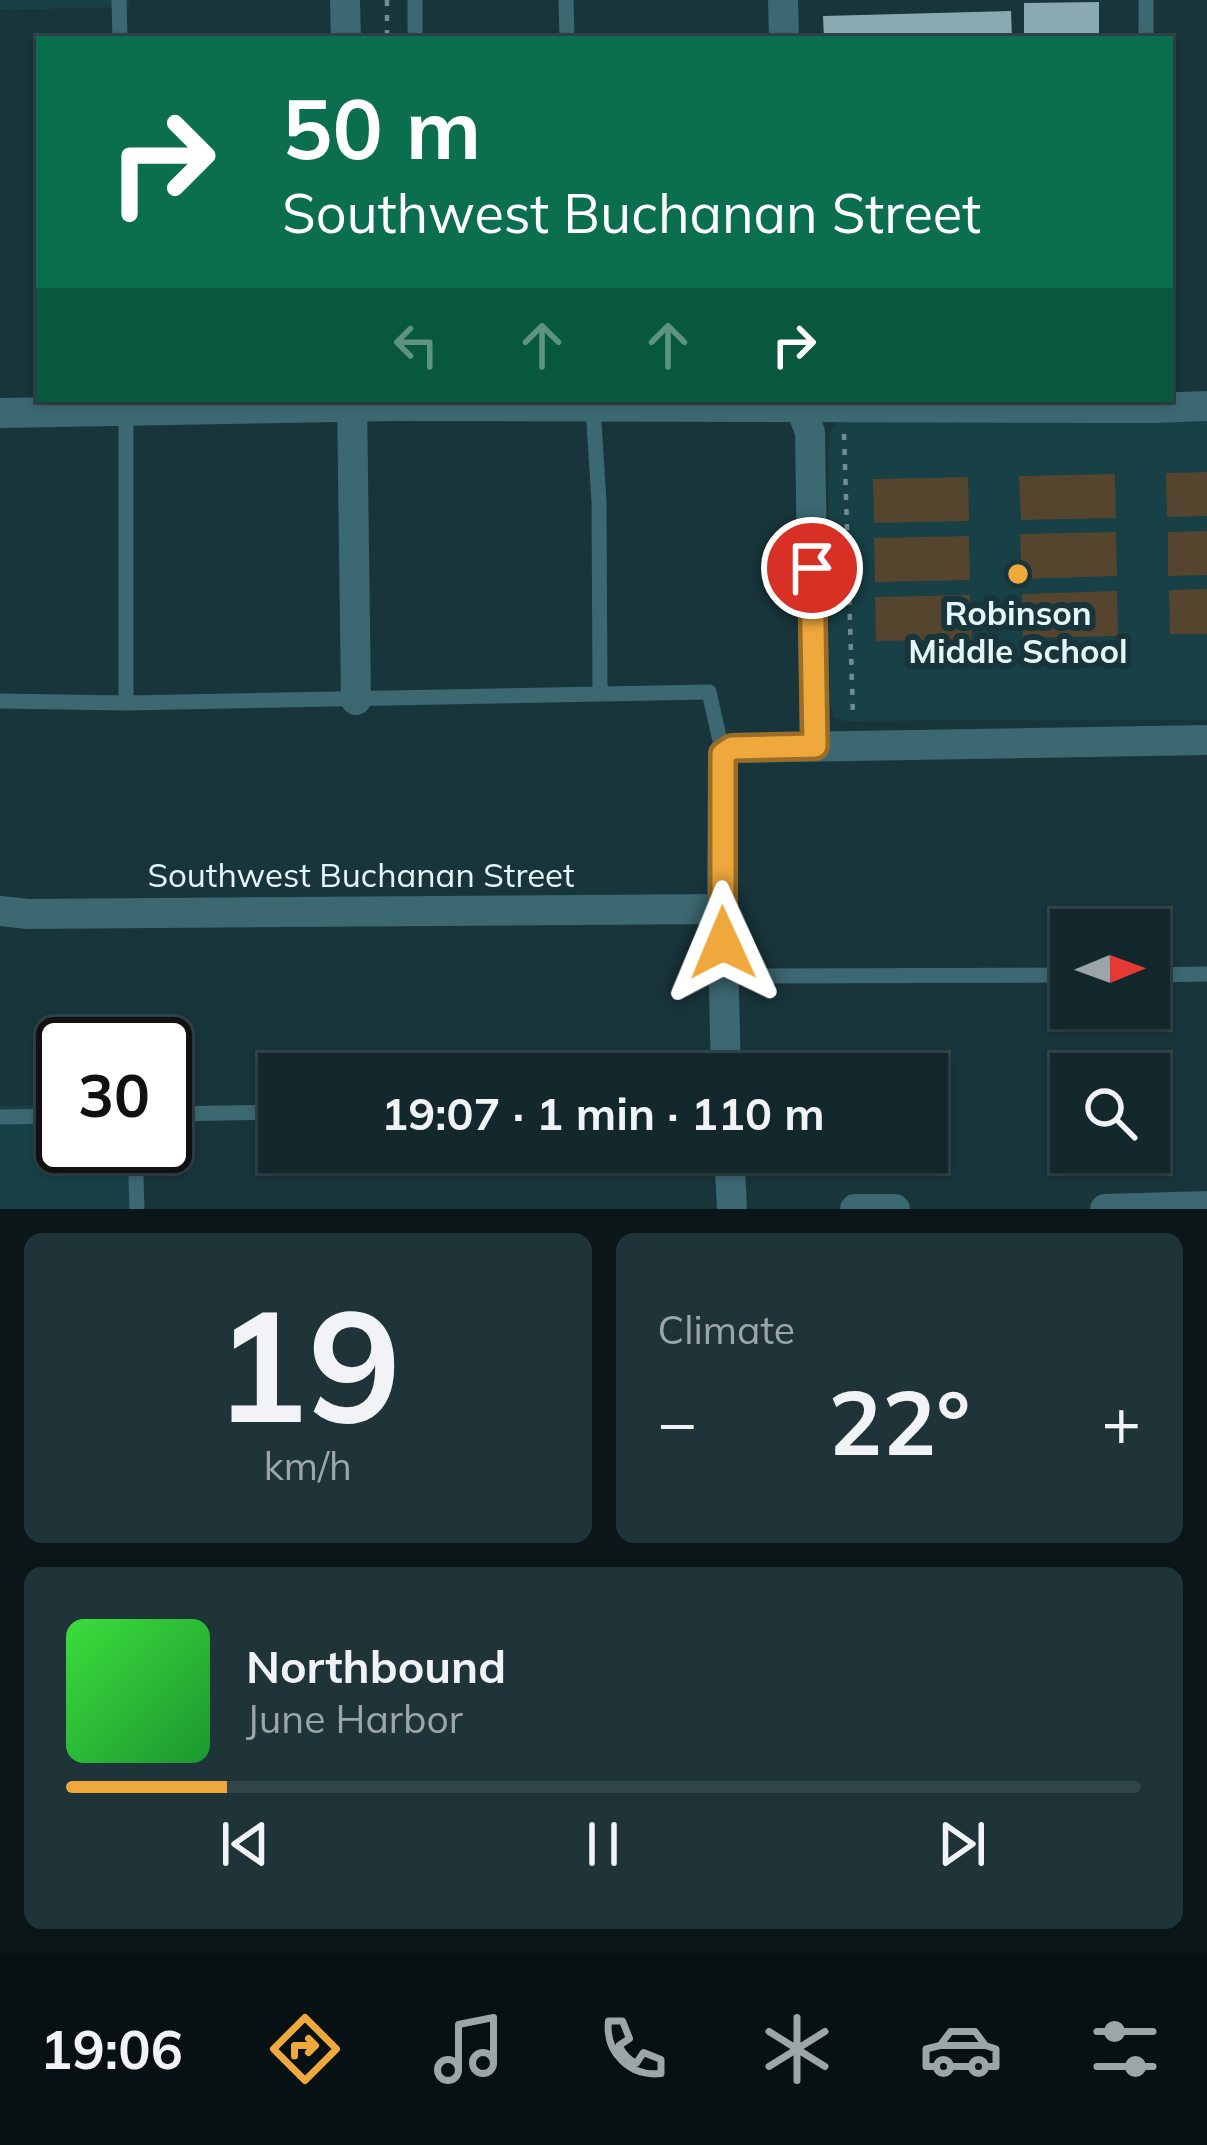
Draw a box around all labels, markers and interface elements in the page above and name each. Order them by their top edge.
text: 50 m [282,75,481,180]
icon: right [84,84,240,240]
text: Southwest Buchanan Street [282,179,981,247]
icon: left [383,312,449,378]
icon: ahead [509,312,575,378]
icon: ahead [635,312,701,378]
icon: right [761,312,827,378]
pin [761,517,863,619]
icon: arrive [779,535,845,601]
marker: Robinson Middle School [1005,561,1031,587]
place label: Robinson Middle School [908,592,1128,671]
street label: Southwest Buchanan Street [147,854,575,895]
position arrow [660,880,786,1006]
north arrow [1050,909,1170,1029]
map controls [1050,909,1170,1173]
speed limit sign: 30 [36,1017,192,1173]
button: search [1050,1053,1170,1173]
text: 19:07 · 1 min · 110 m [381,1085,825,1141]
text: 19 [214,1265,401,1461]
text: Climate [658,1305,795,1354]
text: 22° [828,1365,970,1478]
text: − [658,1380,697,1463]
text: + [1101,1380,1141,1463]
text: km/h [264,1441,352,1490]
text: Northbound [246,1638,506,1694]
text: June Harbor [246,1694,463,1743]
icon: previous [212,1811,278,1877]
icon: pause [570,1811,636,1877]
icon: next [929,1811,995,1877]
icon: directions [263,2007,347,2091]
icon: music [427,2007,511,2091]
icon: phone [591,2007,675,2091]
icon: climate [755,2007,839,2091]
icon: car [919,2007,1003,2091]
icon: filters [1083,2007,1167,2091]
text: 19:06 [40,2015,183,2083]

